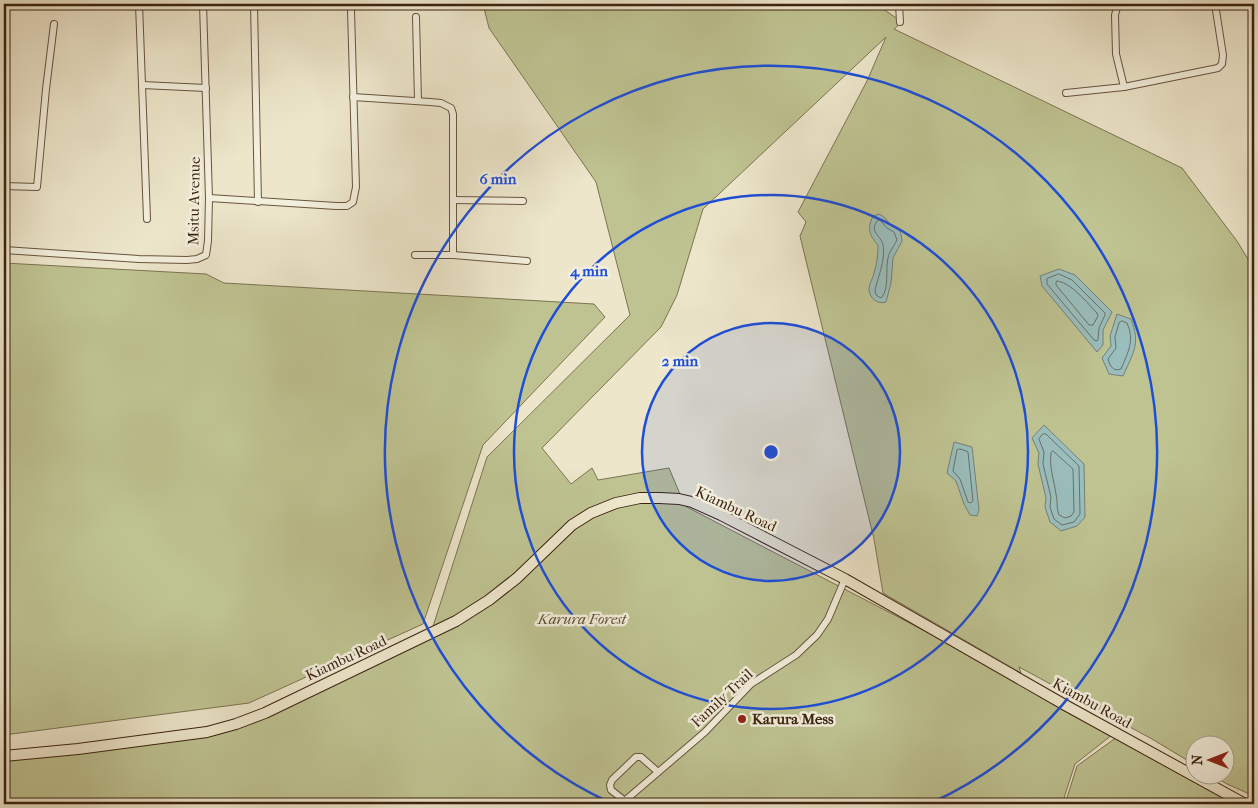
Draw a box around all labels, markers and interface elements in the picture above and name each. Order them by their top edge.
street label: Msitu Avenue [184,156,204,246]
text: 6 min [480,170,517,188]
text: 4 min [569,262,608,280]
text: 2 min [662,352,699,370]
centre of rings [762,443,780,461]
street label: Kiambu Road [693,482,780,536]
park label: Karura Forest [537,610,628,628]
street label: Kiambu Road [303,631,390,685]
street label: Family Trail [687,665,757,731]
street label: Kiambu Road [1049,674,1135,732]
place label: Karura Mess [752,710,834,728]
marker: Karura Mess [736,713,748,725]
north arrow [1186,736,1236,786]
text: N [1189,754,1206,765]

